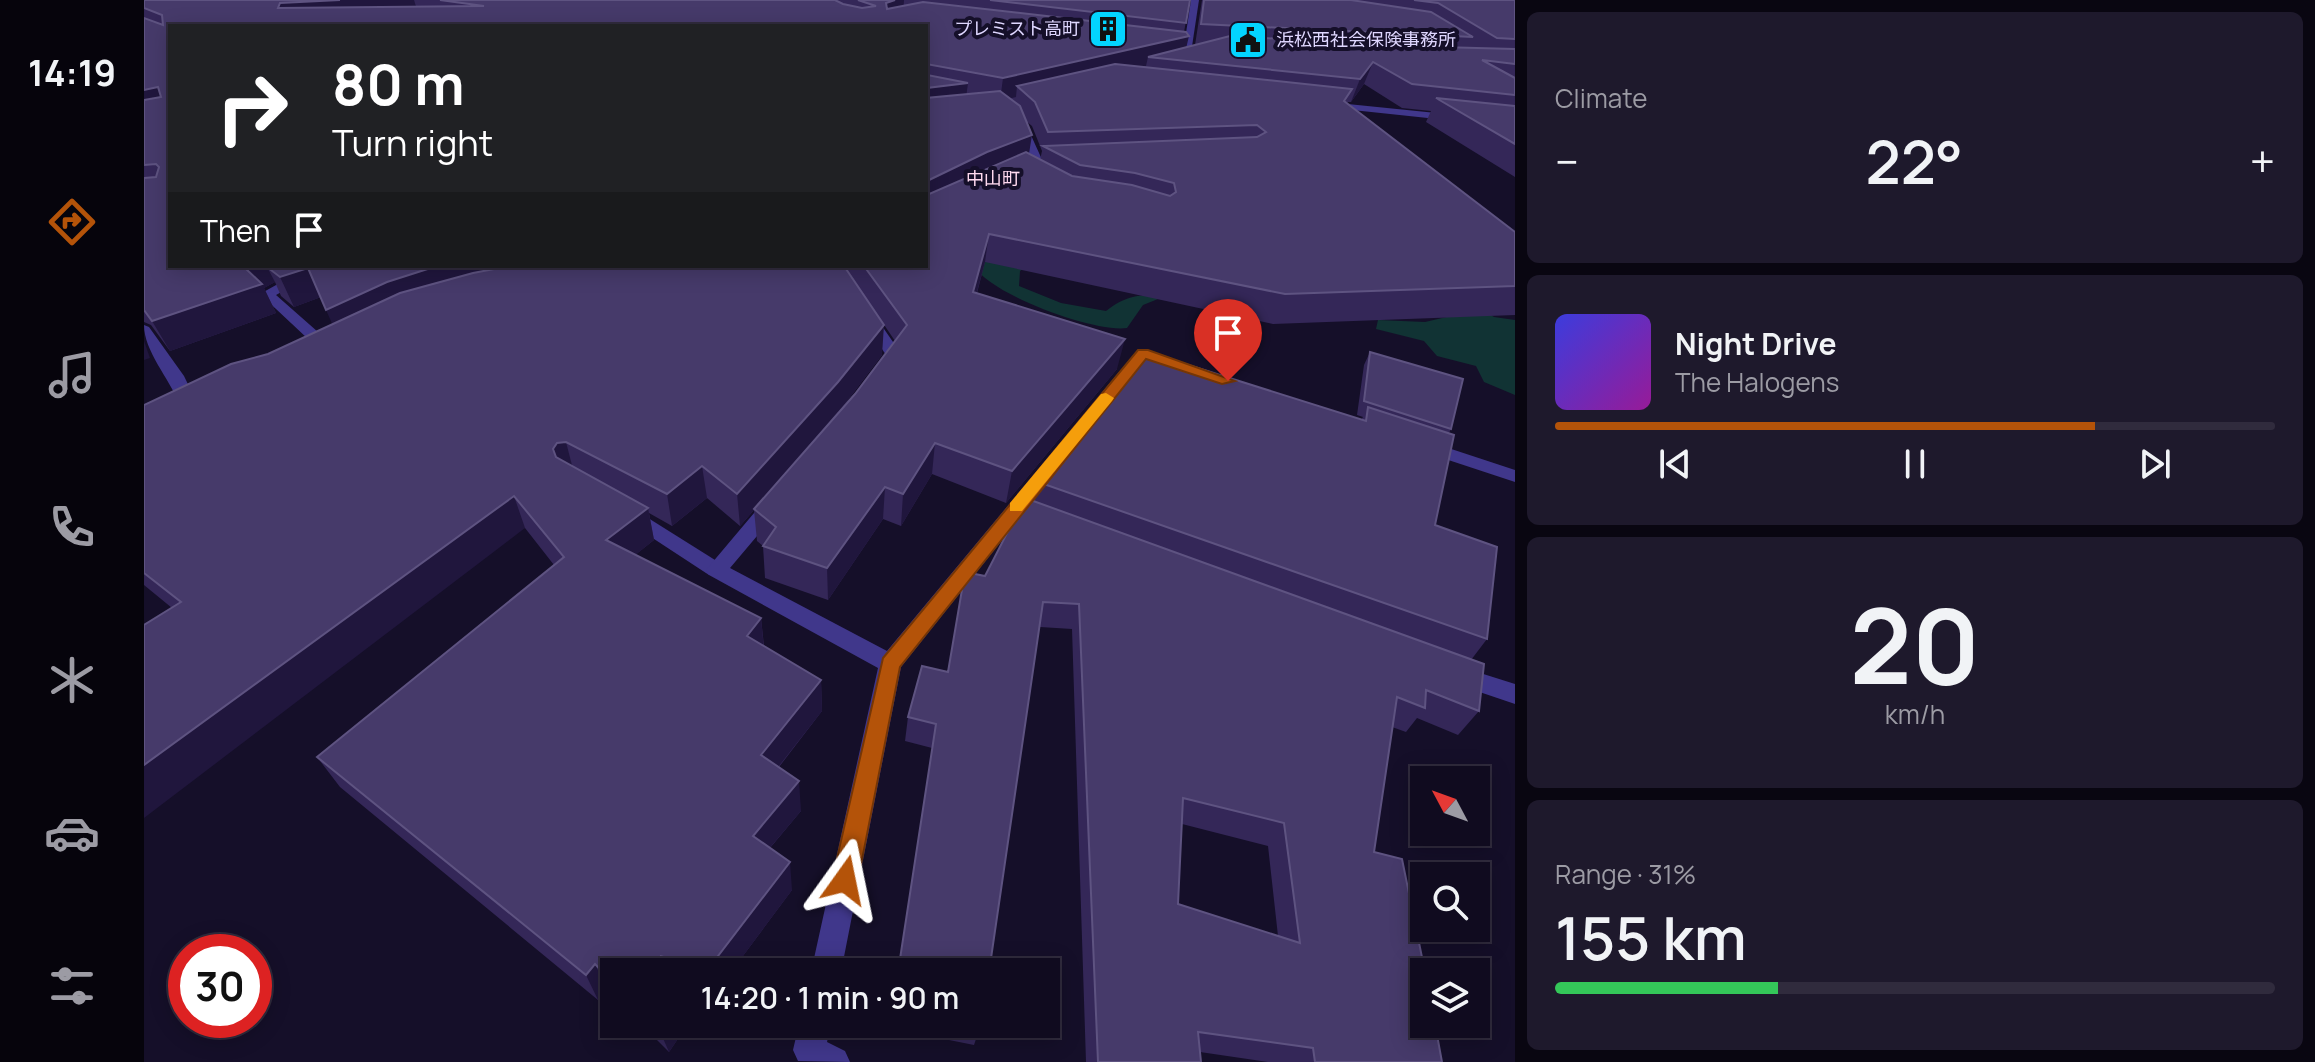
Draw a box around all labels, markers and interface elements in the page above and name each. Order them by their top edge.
building icon: プレミスト高町 [1087,8,1129,50]
place label: プレミスト高町 [954,16,1080,40]
public building icon: 浜松西社会保険事務所 [1227,19,1269,61]
place label: 浜松西社会保険事務所 [1276,27,1456,51]
text: 80 m [332,45,465,122]
text: 14:19 [28,48,116,97]
icon: right [200,56,304,160]
text: Climate [1555,80,1647,116]
text: Turn right [332,118,493,167]
text: 22° [1865,120,1963,202]
text: − [1555,131,1579,191]
text: + [2250,131,2275,191]
district label: 中山町 [966,166,1020,190]
icon: directions [44,194,100,250]
icon: arrive [287,208,331,252]
text: Then [200,210,271,251]
pin [1194,299,1262,381]
icon: arrive [1206,311,1250,355]
text: Night Drive [1675,323,1837,364]
icon: music [44,347,100,403]
text: The Halogens [1675,364,1839,400]
icon: previous [1653,442,1697,486]
icon: pause [1893,442,1937,486]
icon: next [2133,442,2177,486]
icon: phone [44,499,100,555]
text: 20 [1850,573,1980,715]
icon: climate [44,652,100,708]
text: km/h [1885,696,1945,732]
north arrow [1410,766,1490,846]
map controls [1410,766,1490,1038]
icon: car [44,805,100,861]
position arrow [803,838,887,922]
text: Range · 31% [1555,856,1696,892]
button: search [1410,862,1490,942]
text: 155 km [1555,896,1747,978]
speed limit sign: 30 [168,934,272,1038]
icon: filters [44,958,100,1014]
button: layers [1410,958,1490,1038]
text: 14:20 · 1 min · 90 m [701,977,959,1018]

